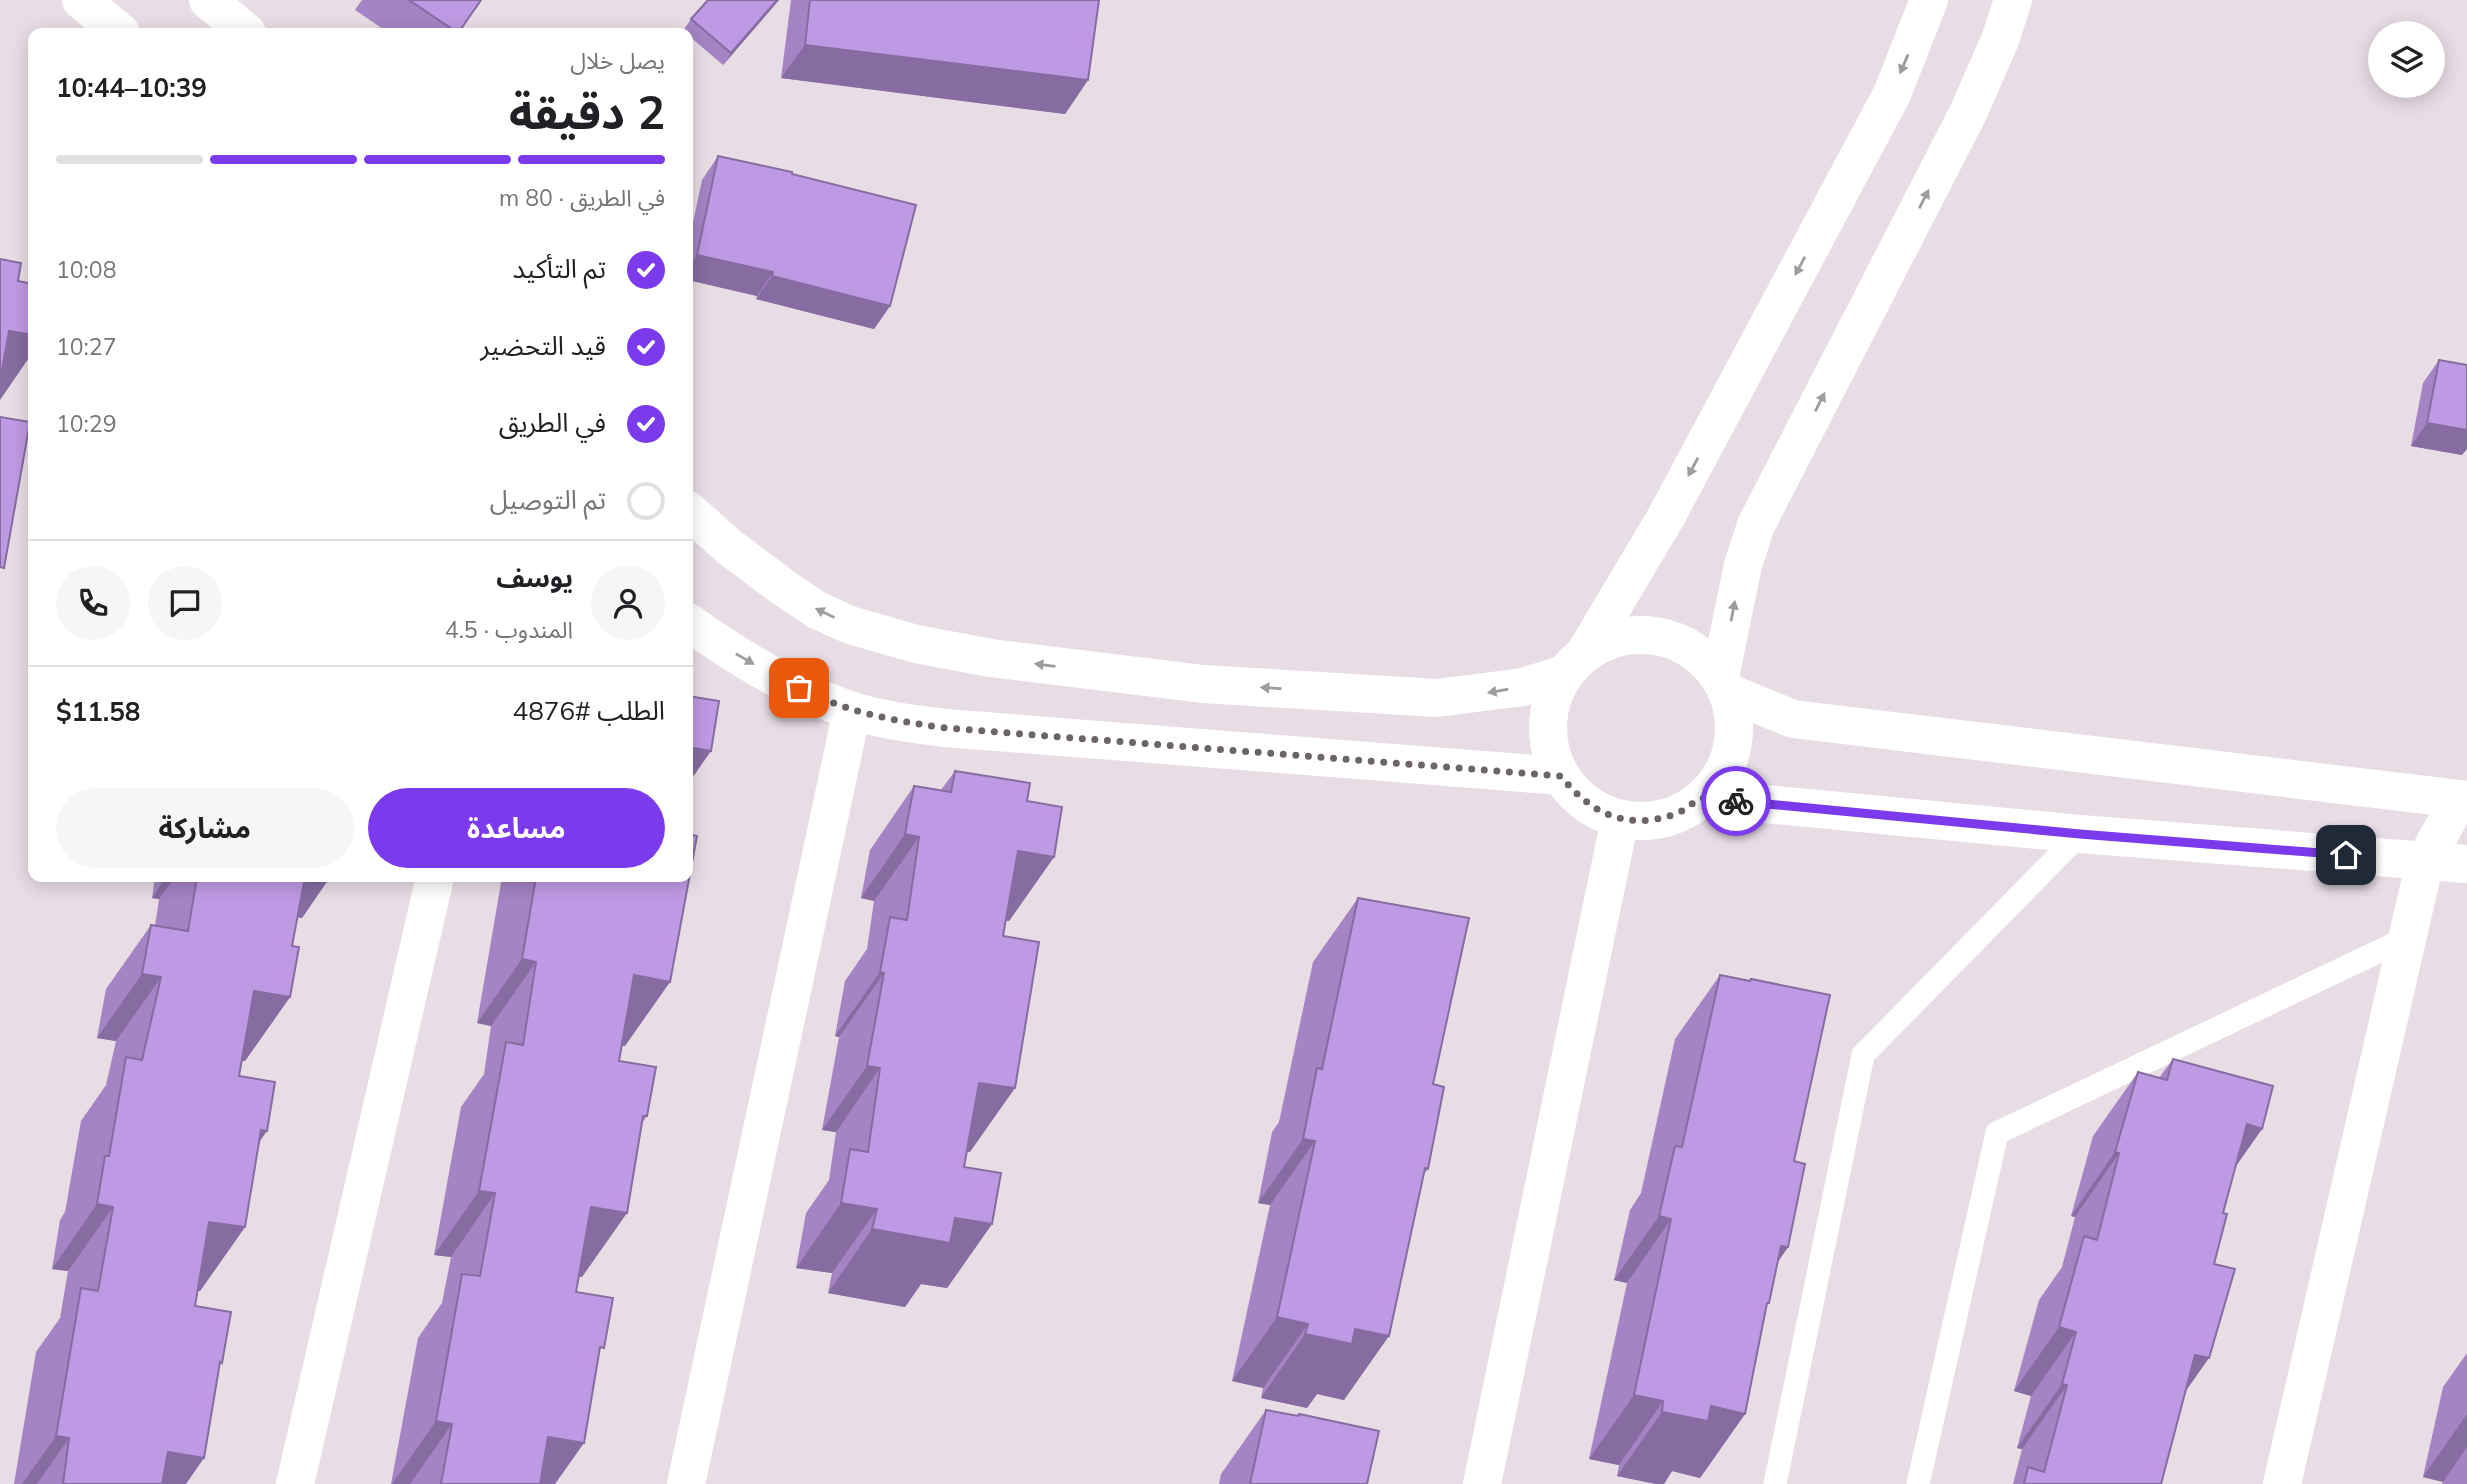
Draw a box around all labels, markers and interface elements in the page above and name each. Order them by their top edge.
map controls [2368,21,2445,98]
button: layers [2368,21,2445,98]
text: يصل خلال [570,46,665,75]
one-way arrow [1899,53,1910,74]
text: 10:39–10:44 [56,71,207,104]
text: 2 دقيقة [509,83,665,141]
text: في الطريق · 80 m [499,183,665,212]
one-way arrow [1918,189,1929,209]
icon: check [627,251,665,289]
text: تم التأكيد [512,252,606,285]
text: 10:08 [56,255,116,284]
one-way arrow [1794,256,1806,276]
icon: check [627,328,665,366]
text: قيد التحضير [480,329,606,362]
text: 10:27 [56,332,116,361]
one-way arrow [1813,391,1825,411]
icon: check [627,405,665,443]
text: في الطريق [499,406,606,439]
text: 10:29 [56,409,116,438]
one-way arrow [1687,457,1699,476]
text: تم التوصيل [490,483,606,516]
text: يوسف [496,561,573,594]
button: phone [56,566,130,640]
button: chat [148,566,222,640]
button: person [591,566,665,640]
one-way arrow [1728,600,1739,622]
one-way arrow [815,608,835,619]
text: المندوب · 4.5 [445,615,573,644]
one-way arrow [736,653,755,665]
pin [769,658,829,718]
one-way arrow [1034,659,1056,670]
icon: bag [780,669,818,707]
one-way arrow [1260,682,1282,693]
one-way arrow [1487,686,1509,697]
text: الطلب #4876 [513,694,665,727]
text: $11.58 [56,695,140,728]
courier [1701,766,1771,836]
icon: bike [1717,782,1755,820]
button: مشاركة [56,788,354,868]
button: مساعدة [368,788,665,868]
pin [2316,825,2376,885]
icon: home [2327,836,2365,874]

